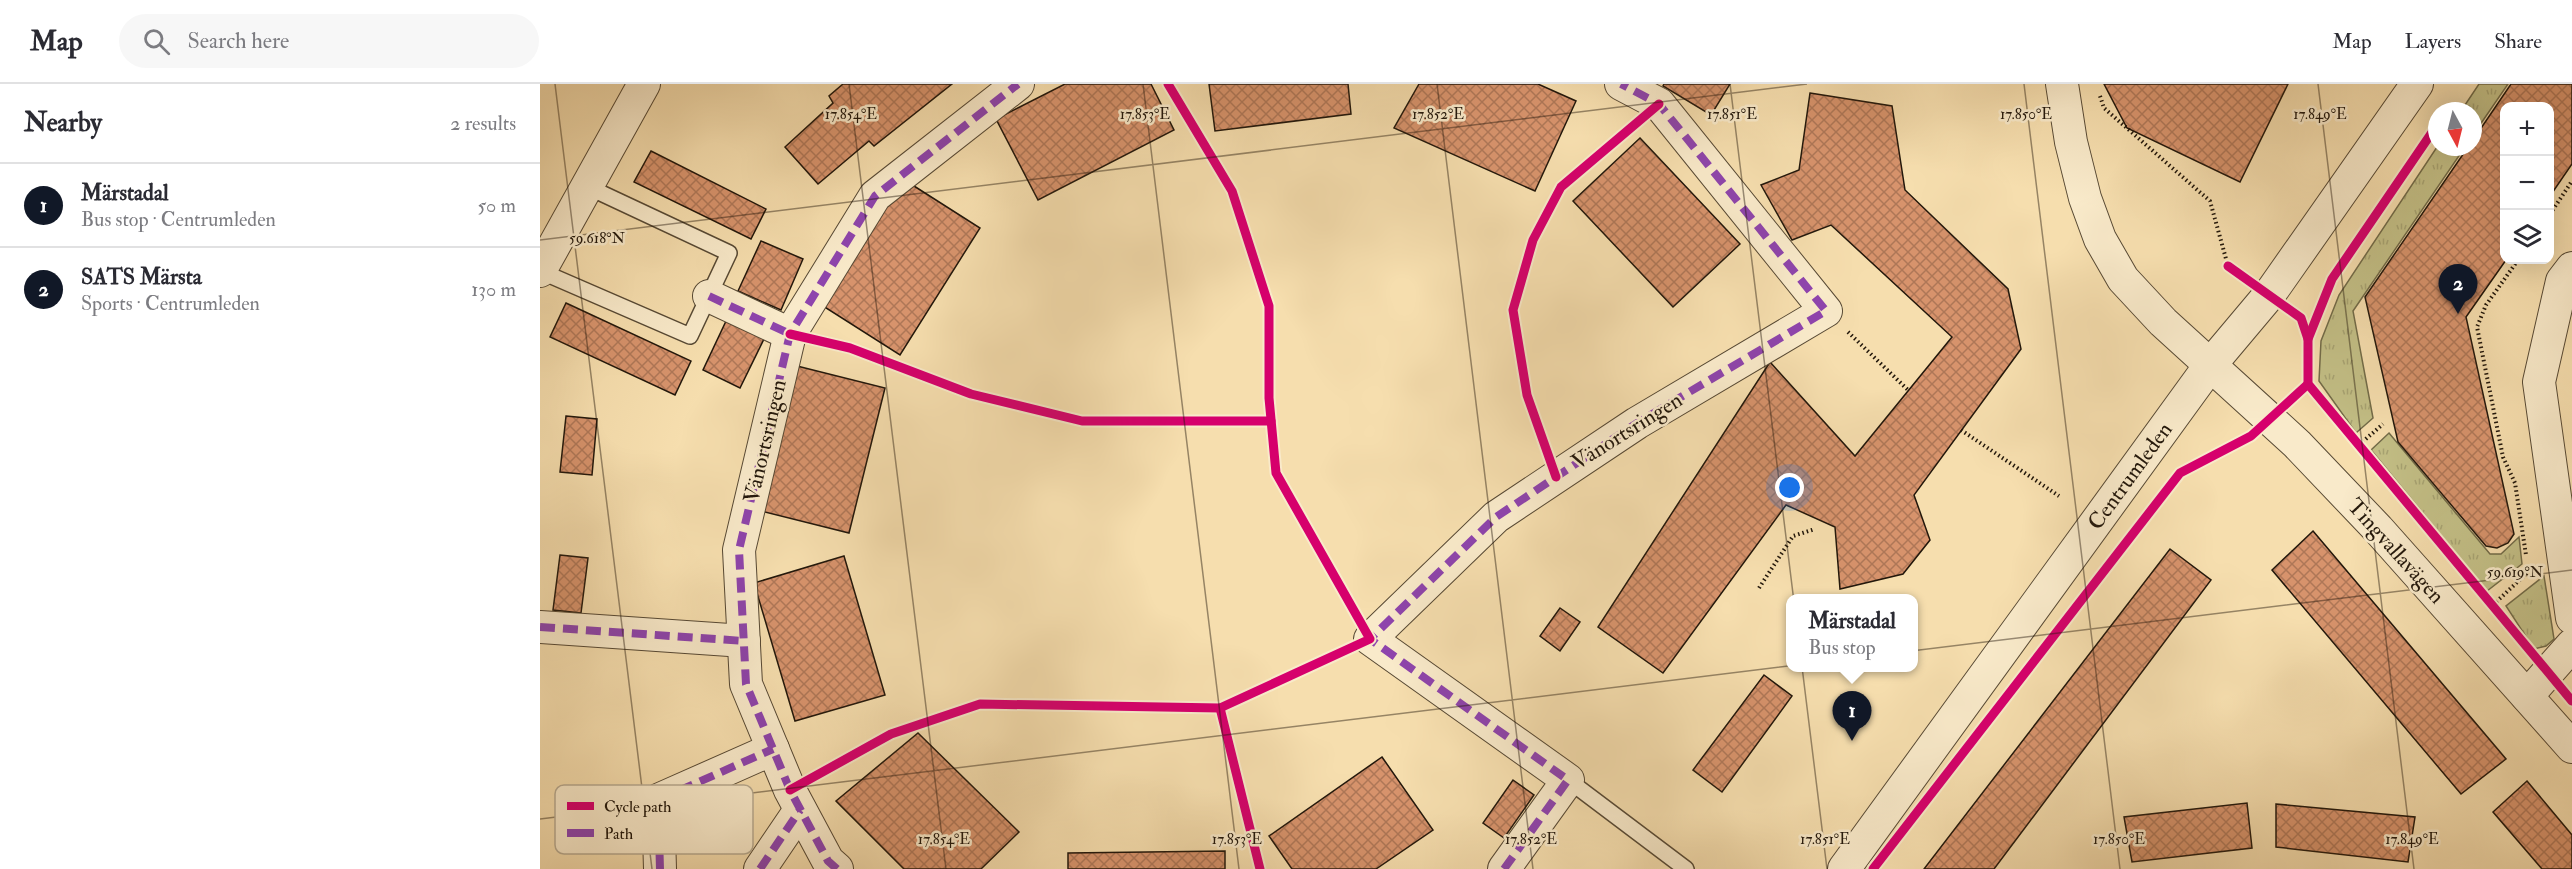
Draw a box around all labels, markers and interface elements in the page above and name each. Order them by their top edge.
search box [119,14,539,68]
text: Map [30,24,83,59]
icon: search [140,25,173,58]
text: Search here [188,27,289,55]
text: Map [2332,28,2372,55]
text: Layers [2405,28,2461,55]
text: Share [2494,28,2542,55]
north arrow [2428,102,2482,156]
map controls [2500,102,2554,264]
button: + [2500,102,2554,156]
text: 17.854°E [825,105,877,124]
text: 17.853°E [1120,105,1170,124]
text: 17.852°E [1412,105,1464,124]
text: 17.851°E [1707,105,1757,124]
text: 17.850°E [2000,105,2052,124]
text: 17.849°E [2293,105,2347,124]
text: Nearby [24,107,102,139]
text: 2 results [450,111,516,136]
button: − [2500,156,2554,210]
text: Märstadal [81,179,169,207]
text: 1 [40,193,47,218]
text: 50 m [477,193,516,218]
text: Bus stop · Centrumleden [81,207,276,232]
button: layers [2500,210,2554,264]
text: 59.618°N [569,229,625,248]
text: SATS Märsta [81,263,202,291]
pin: 2 [2438,264,2478,314]
text: 2 [38,277,49,302]
text: 130 m [471,277,516,302]
text: Sports · Centrumleden [81,291,260,316]
street label: Vänortsringen [737,377,793,505]
street label: Vänortsringen [1566,386,1688,476]
street label: Centrumleden [2082,417,2178,535]
your location [1775,473,1804,502]
street label: Tingvallavägen [2341,492,2451,610]
text: 59.619°N [2487,563,2544,582]
popup [1786,594,1918,672]
text: Märstadal [1808,607,1896,635]
text: Bus stop [1808,635,1876,660]
pin: 1 [1832,692,1872,741]
legend [555,785,753,854]
text: Cycle path [604,797,672,818]
text: Path [604,824,634,844]
text: 17.854°E [918,830,970,849]
text: 17.853°E [1212,830,1262,849]
text: 17.852°E [1505,830,1557,849]
text: 17.851°E [1800,830,1850,849]
text: 17.850°E [2093,830,2145,849]
text: 17.849°E [2385,830,2439,849]

